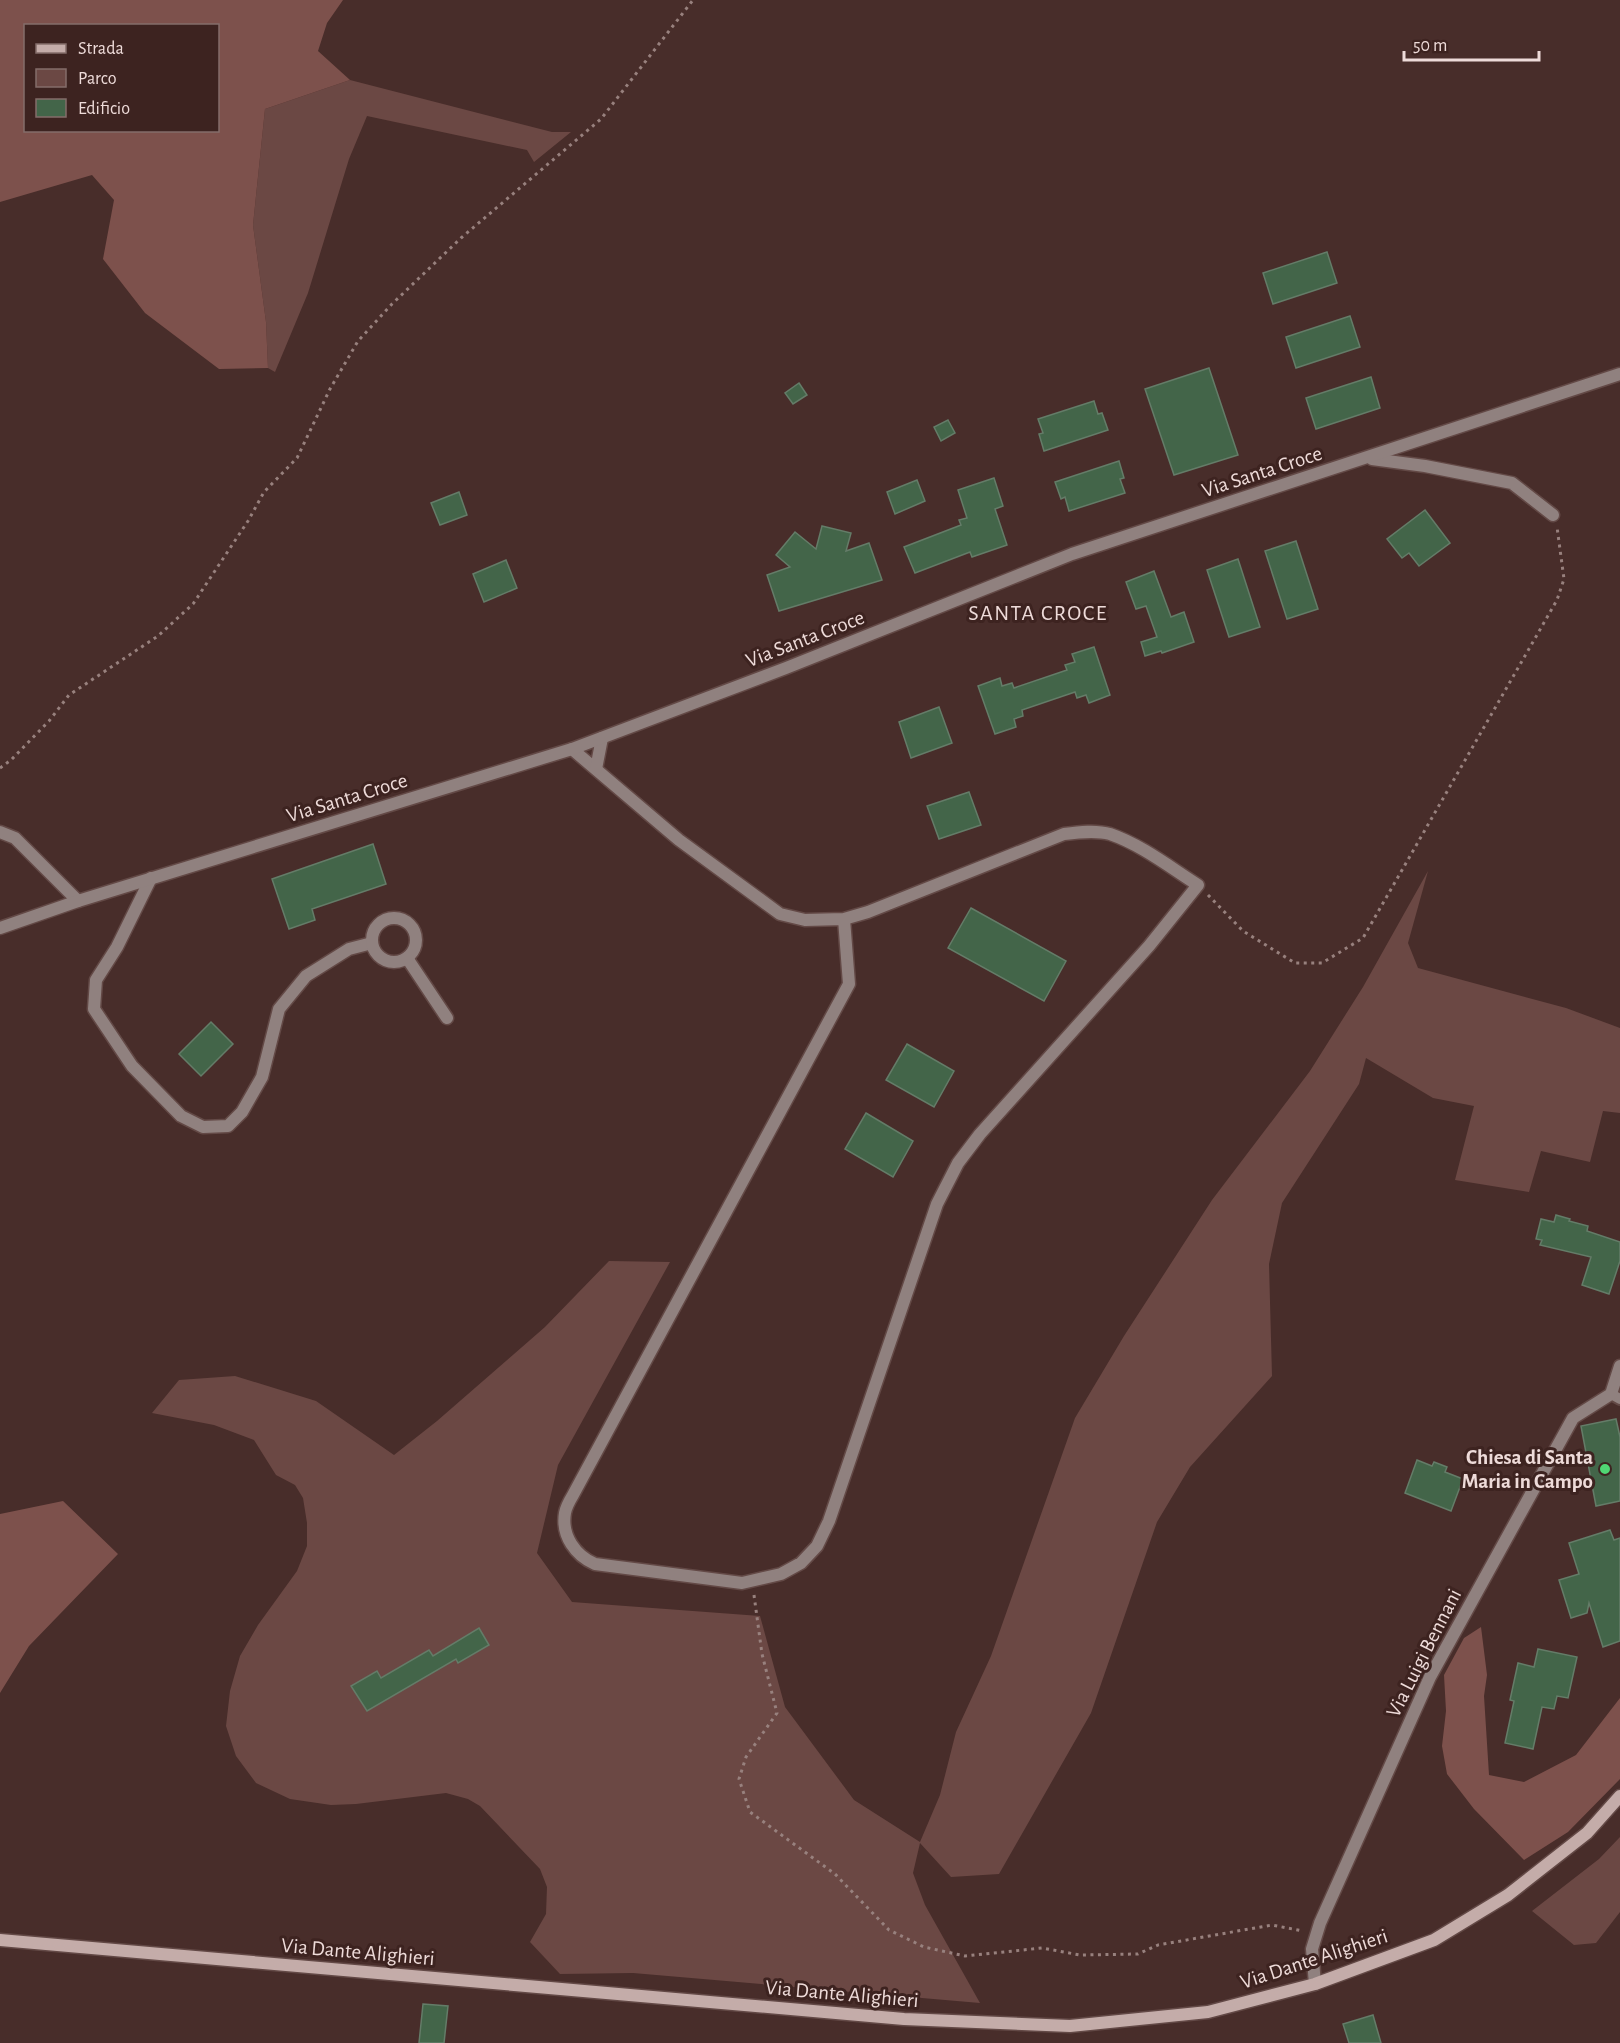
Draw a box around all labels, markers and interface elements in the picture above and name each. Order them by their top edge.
legend [24,24,219,132]
scale bar [1404,24,1539,62]
text: 50 m [1413,37,1447,55]
text: Strada [78,40,124,58]
text: Parco [78,70,117,88]
text: Edificio [78,100,130,118]
street label: Via Santa Croce [1199,443,1325,501]
district label: SANTA CROCE [968,602,1108,624]
street label: Via Santa Croce [743,607,867,671]
street label: Via Santa Croce [284,770,410,826]
place label: Chiesa di Santa Maria in Campo [1462,1447,1593,1492]
marker: Chiesa di Santa Maria in Campo [1598,1462,1612,1476]
street label: Via Luigi Bennani [1383,1585,1465,1721]
street label: Via Dante Alighieri [1238,1925,1390,1993]
street label: Via Dante Alighieri [281,1935,435,1969]
street label: Via Dante Alighieri [765,1977,919,2011]

